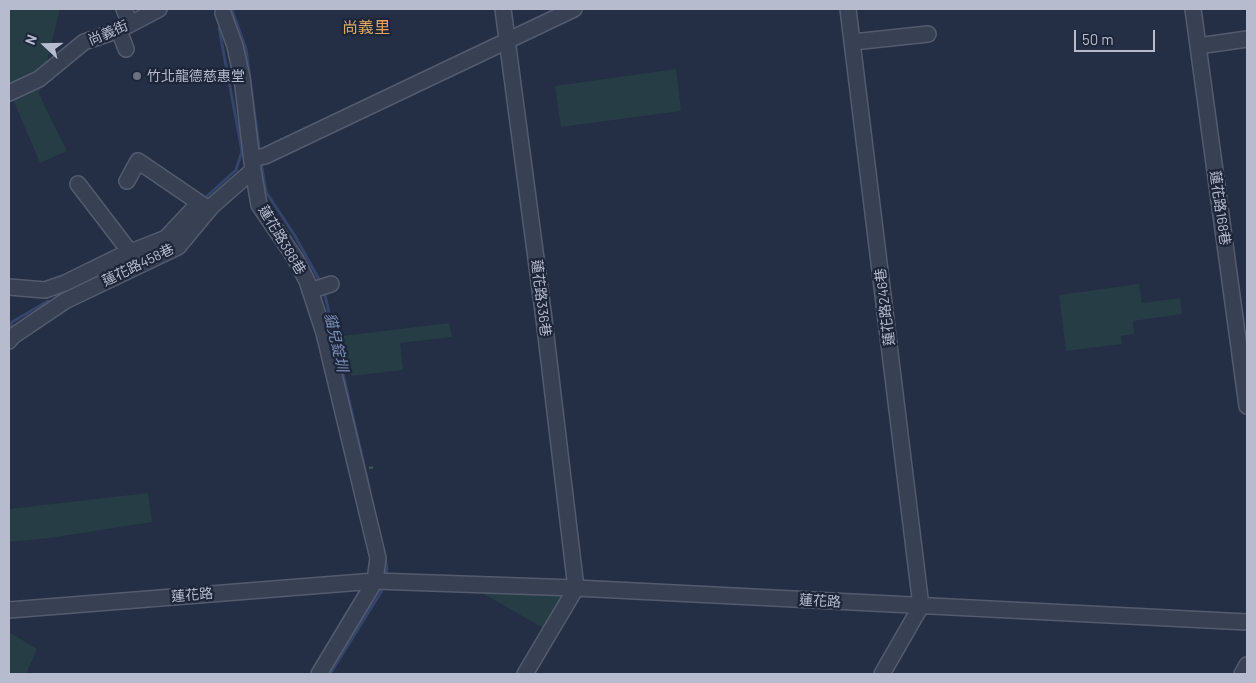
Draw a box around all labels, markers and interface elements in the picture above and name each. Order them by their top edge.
street label: 尚義街 [85,17,131,49]
district label: 尚義里 [342,18,390,38]
north arrow [20,20,70,70]
scale bar [1076,20,1157,52]
text: 50 m [1082,30,1114,48]
text: N [21,32,40,47]
place label: 竹北龍德慈惠堂 [147,68,245,84]
marker: 竹北龍德慈惠堂 [131,70,143,82]
street label: 蓮花路168巷 [1206,169,1234,247]
street label: 蓮花路388巷 [255,202,309,278]
street label: 蓮花路458巷 [99,240,177,290]
street label: 蓮花路336巷 [528,258,554,338]
street label: 蓮花路246巷 [872,267,898,347]
water label: 貓兒錠圳 [320,311,352,373]
street label: 蓮花路 [170,585,214,605]
street label: 蓮花路 [799,592,841,610]

